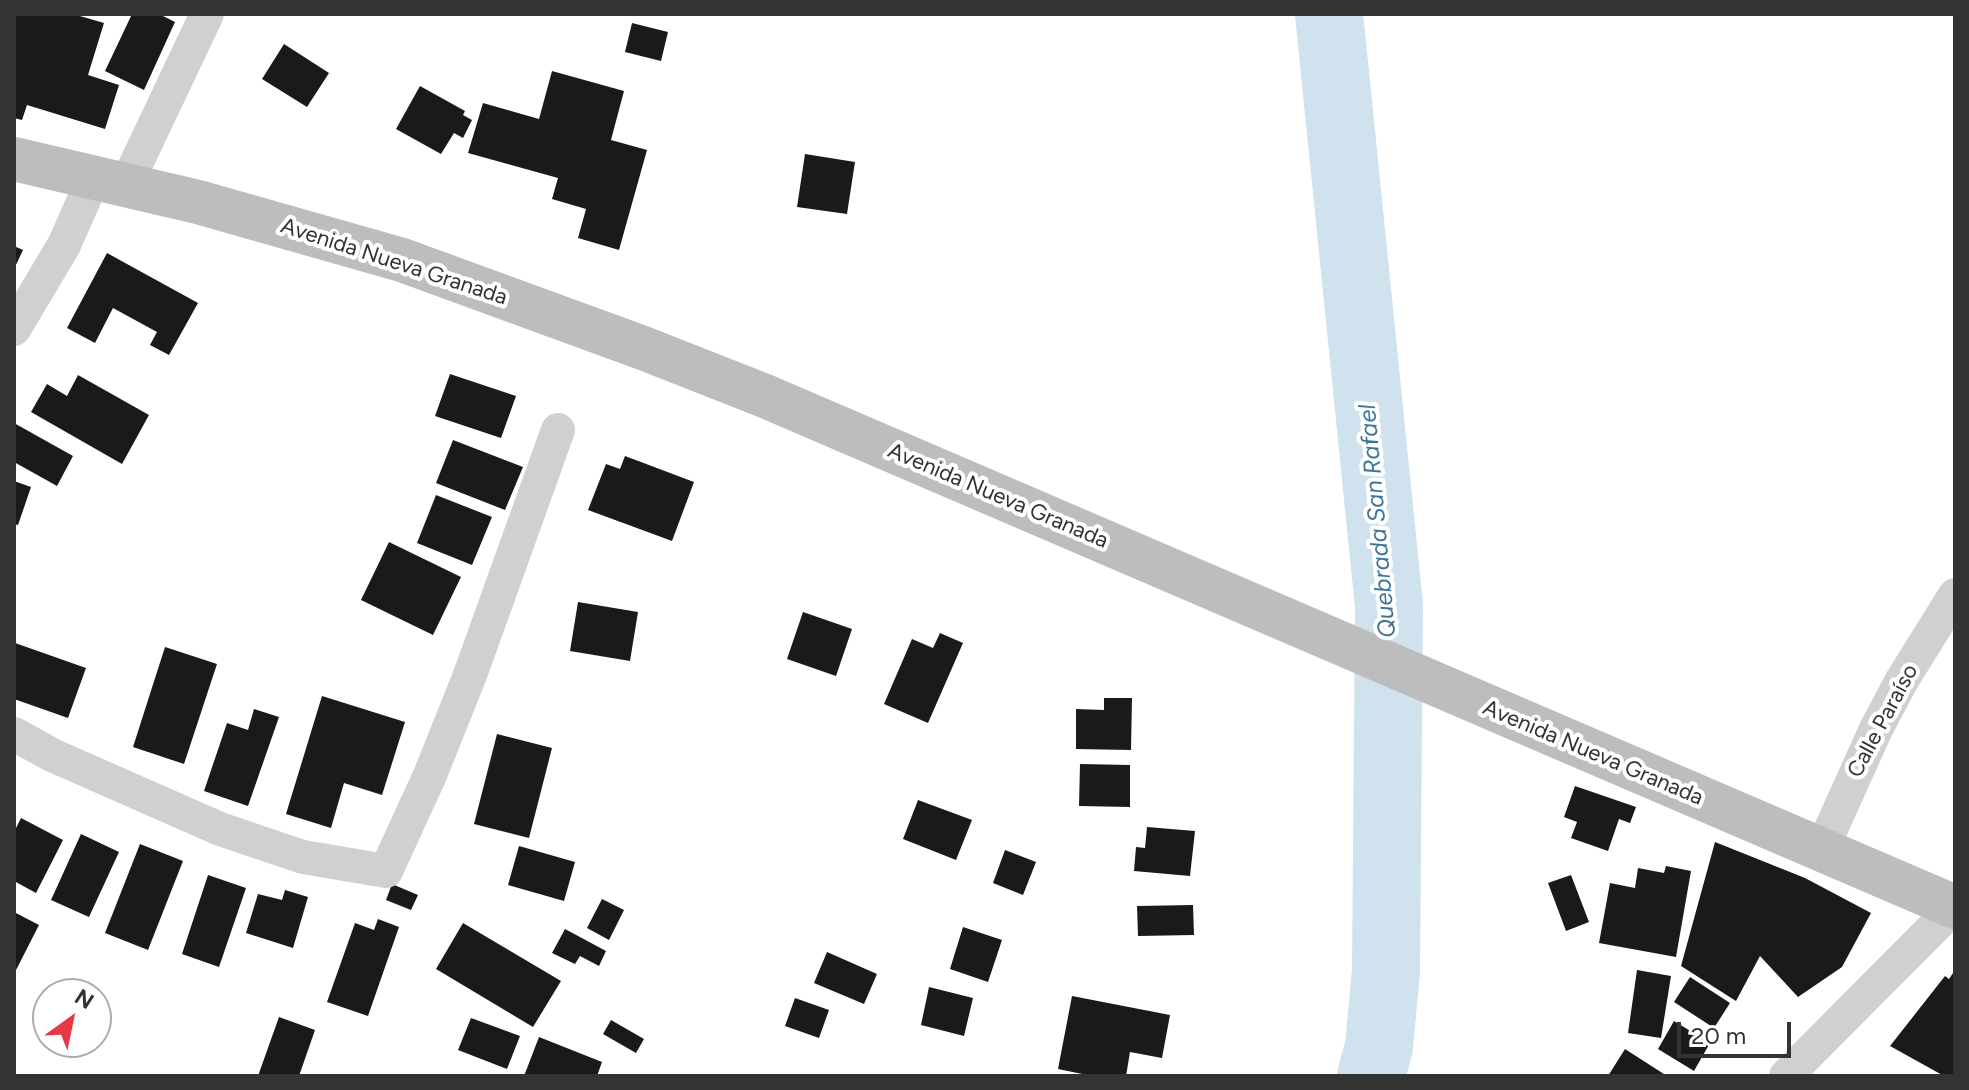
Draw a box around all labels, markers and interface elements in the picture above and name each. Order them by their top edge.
street label: Avenida Nueva Granada [277,213,511,311]
water label: Quebrada San Rafael [1353,403,1403,639]
street label: Avenida Nueva Granada [884,438,1112,554]
street label: Calle Paraíso [1842,660,1924,782]
street label: Avenida Nueva Granada [1479,695,1707,811]
north arrow [32,978,112,1058]
text: N [70,983,99,1015]
scale bar [1681,1006,1795,1056]
text: 20 m [1691,1021,1746,1050]

